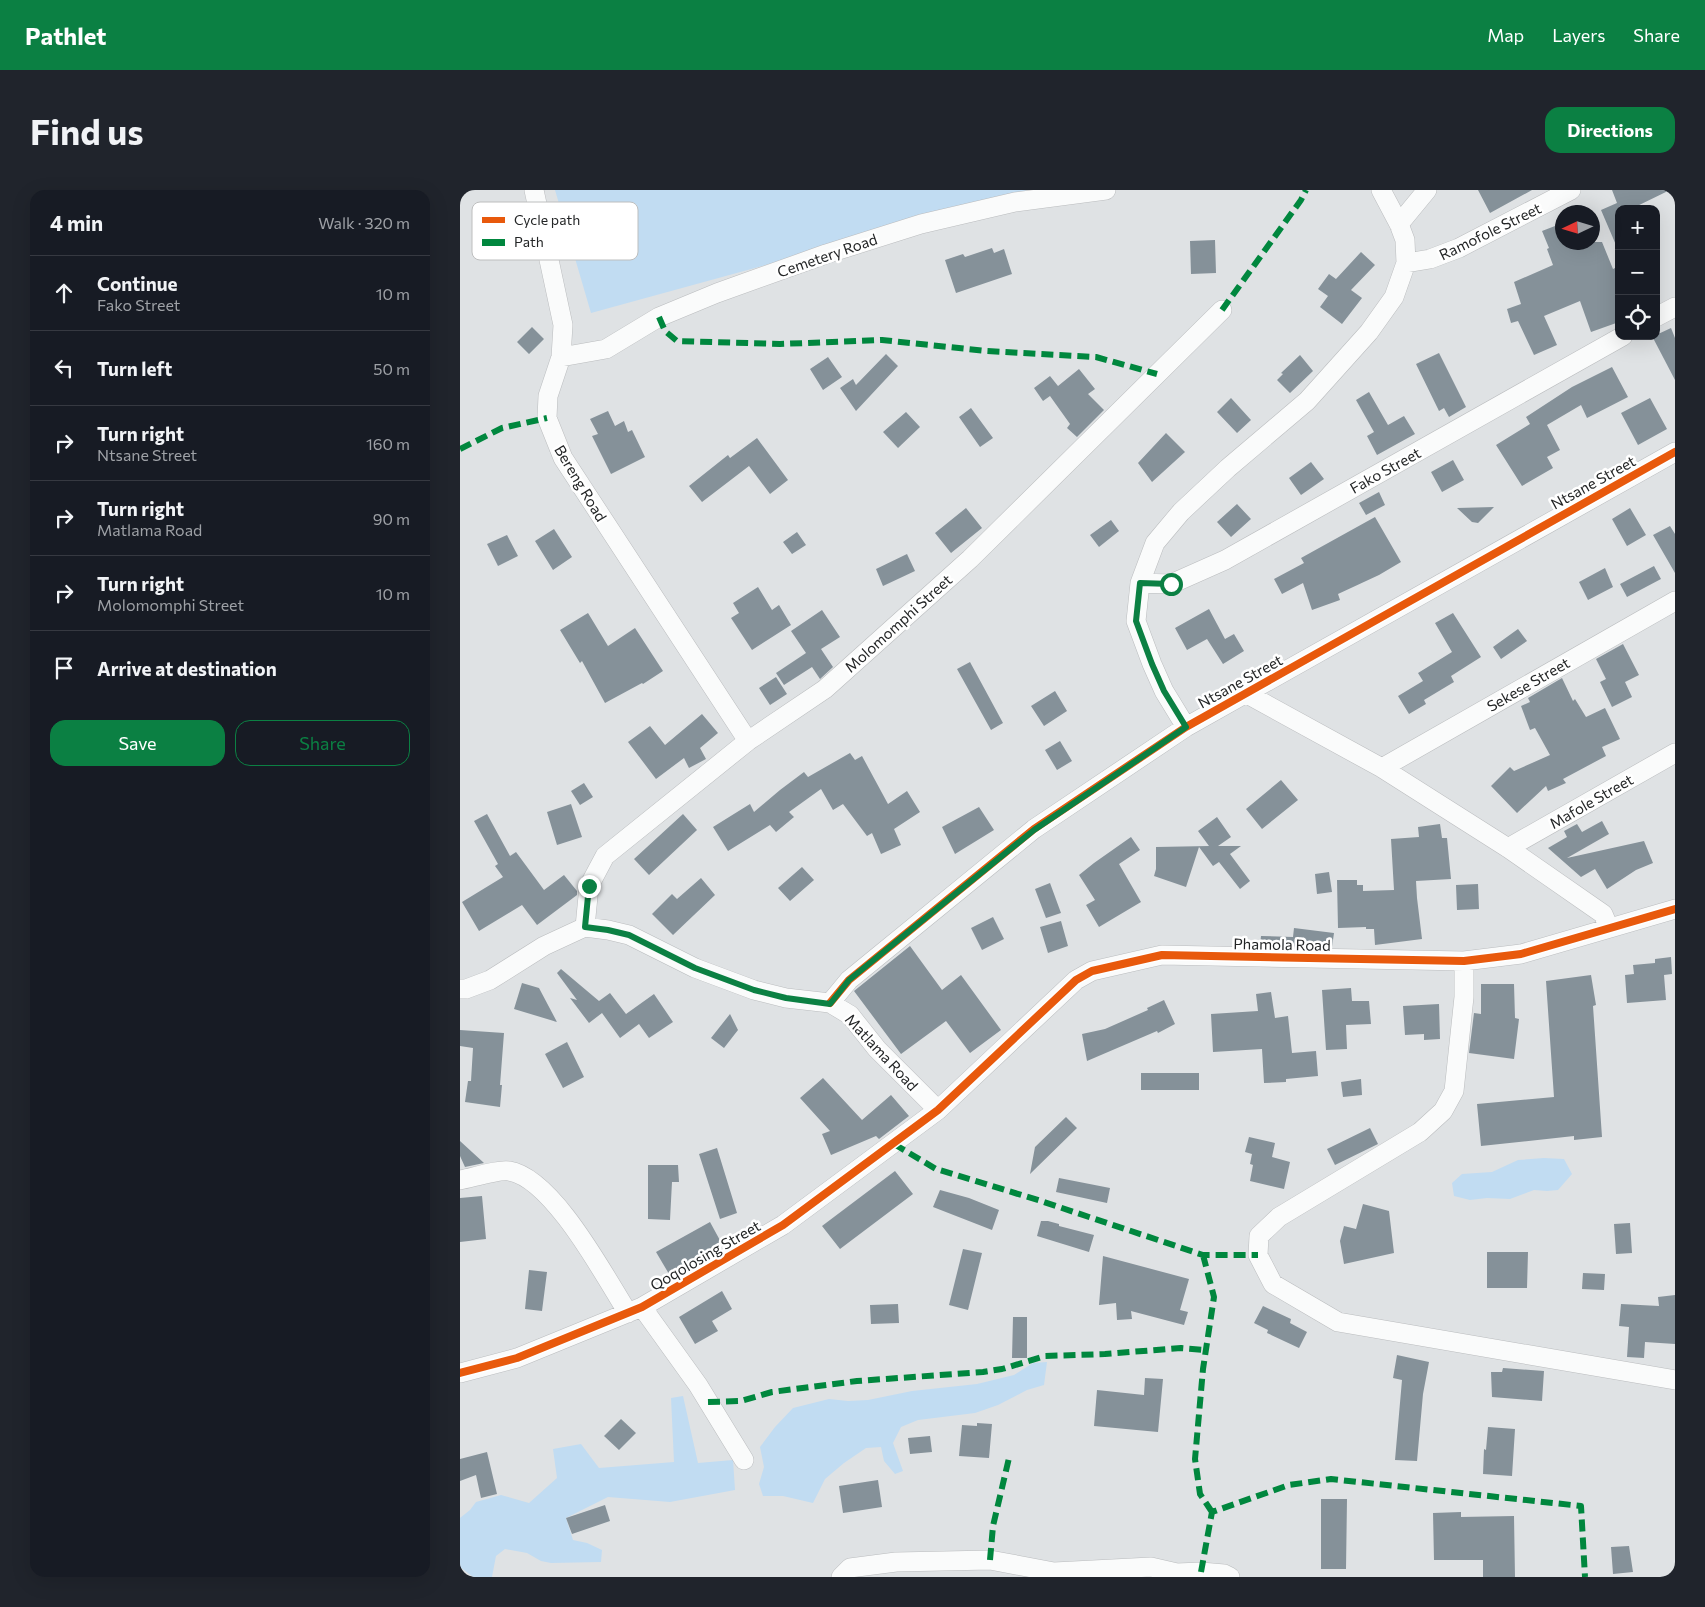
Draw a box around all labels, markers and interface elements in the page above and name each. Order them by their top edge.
text: Pathlet [25,21,106,50]
text: Map [1487,24,1524,46]
text: Layers [1552,24,1605,46]
text: Share [1633,24,1680,46]
button: Directions [1545,107,1675,153]
text: Find us [30,109,144,152]
street label: Ramofole Street [1436,199,1544,263]
legend [472,202,638,260]
north arrow [1555,205,1600,250]
map controls [1615,205,1660,340]
button: + [1615,205,1660,250]
text: 4 min [50,210,103,235]
text: Cycle path [514,211,580,228]
text: Walk · 320 m [318,213,410,232]
street label: Cemetery Road [775,229,879,281]
text: Path [514,233,544,250]
button: − [1615,250,1660,295]
text: Continue [97,272,177,295]
icon: ahead [50,279,78,307]
text: 10 m [376,284,410,303]
text: Fako Street [97,295,180,314]
button: locate [1615,295,1660,340]
icon: left [50,354,78,382]
text: Turn left [97,357,172,380]
text: 50 m [373,359,410,378]
text: Turn right [97,422,184,445]
icon: right [50,429,78,457]
text: 160 m [366,434,410,453]
street label: Bereng Road [551,442,611,524]
street label: Fako Street [1346,443,1424,497]
text: Ntsane Street [97,445,197,464]
street label: Ntsane Street [1548,451,1638,513]
text: Turn right [97,497,184,520]
icon: right [50,504,78,532]
text: 90 m [373,509,410,528]
text: Matlama Road [97,520,202,539]
street label: Molomomphi Street [841,570,955,676]
text: Turn right [97,572,184,595]
route start [1160,573,1183,596]
icon: right [50,579,78,607]
text: 10 m [376,584,410,603]
text: Molomomphi Street [97,595,244,614]
street label: Ntsane Street [1195,650,1285,712]
street label: Sekese Street [1483,653,1573,715]
icon: arrive [50,654,78,682]
text: Arrive at destination [97,657,277,680]
button: Save [50,720,225,766]
button: Share [235,720,410,766]
street label: Mafole Street [1546,770,1636,832]
route end [578,875,601,898]
street label: Phamola Road [1233,934,1331,954]
street label: Matlama Road [842,1010,922,1094]
street label: Qoqolosing Street [647,1216,763,1294]

